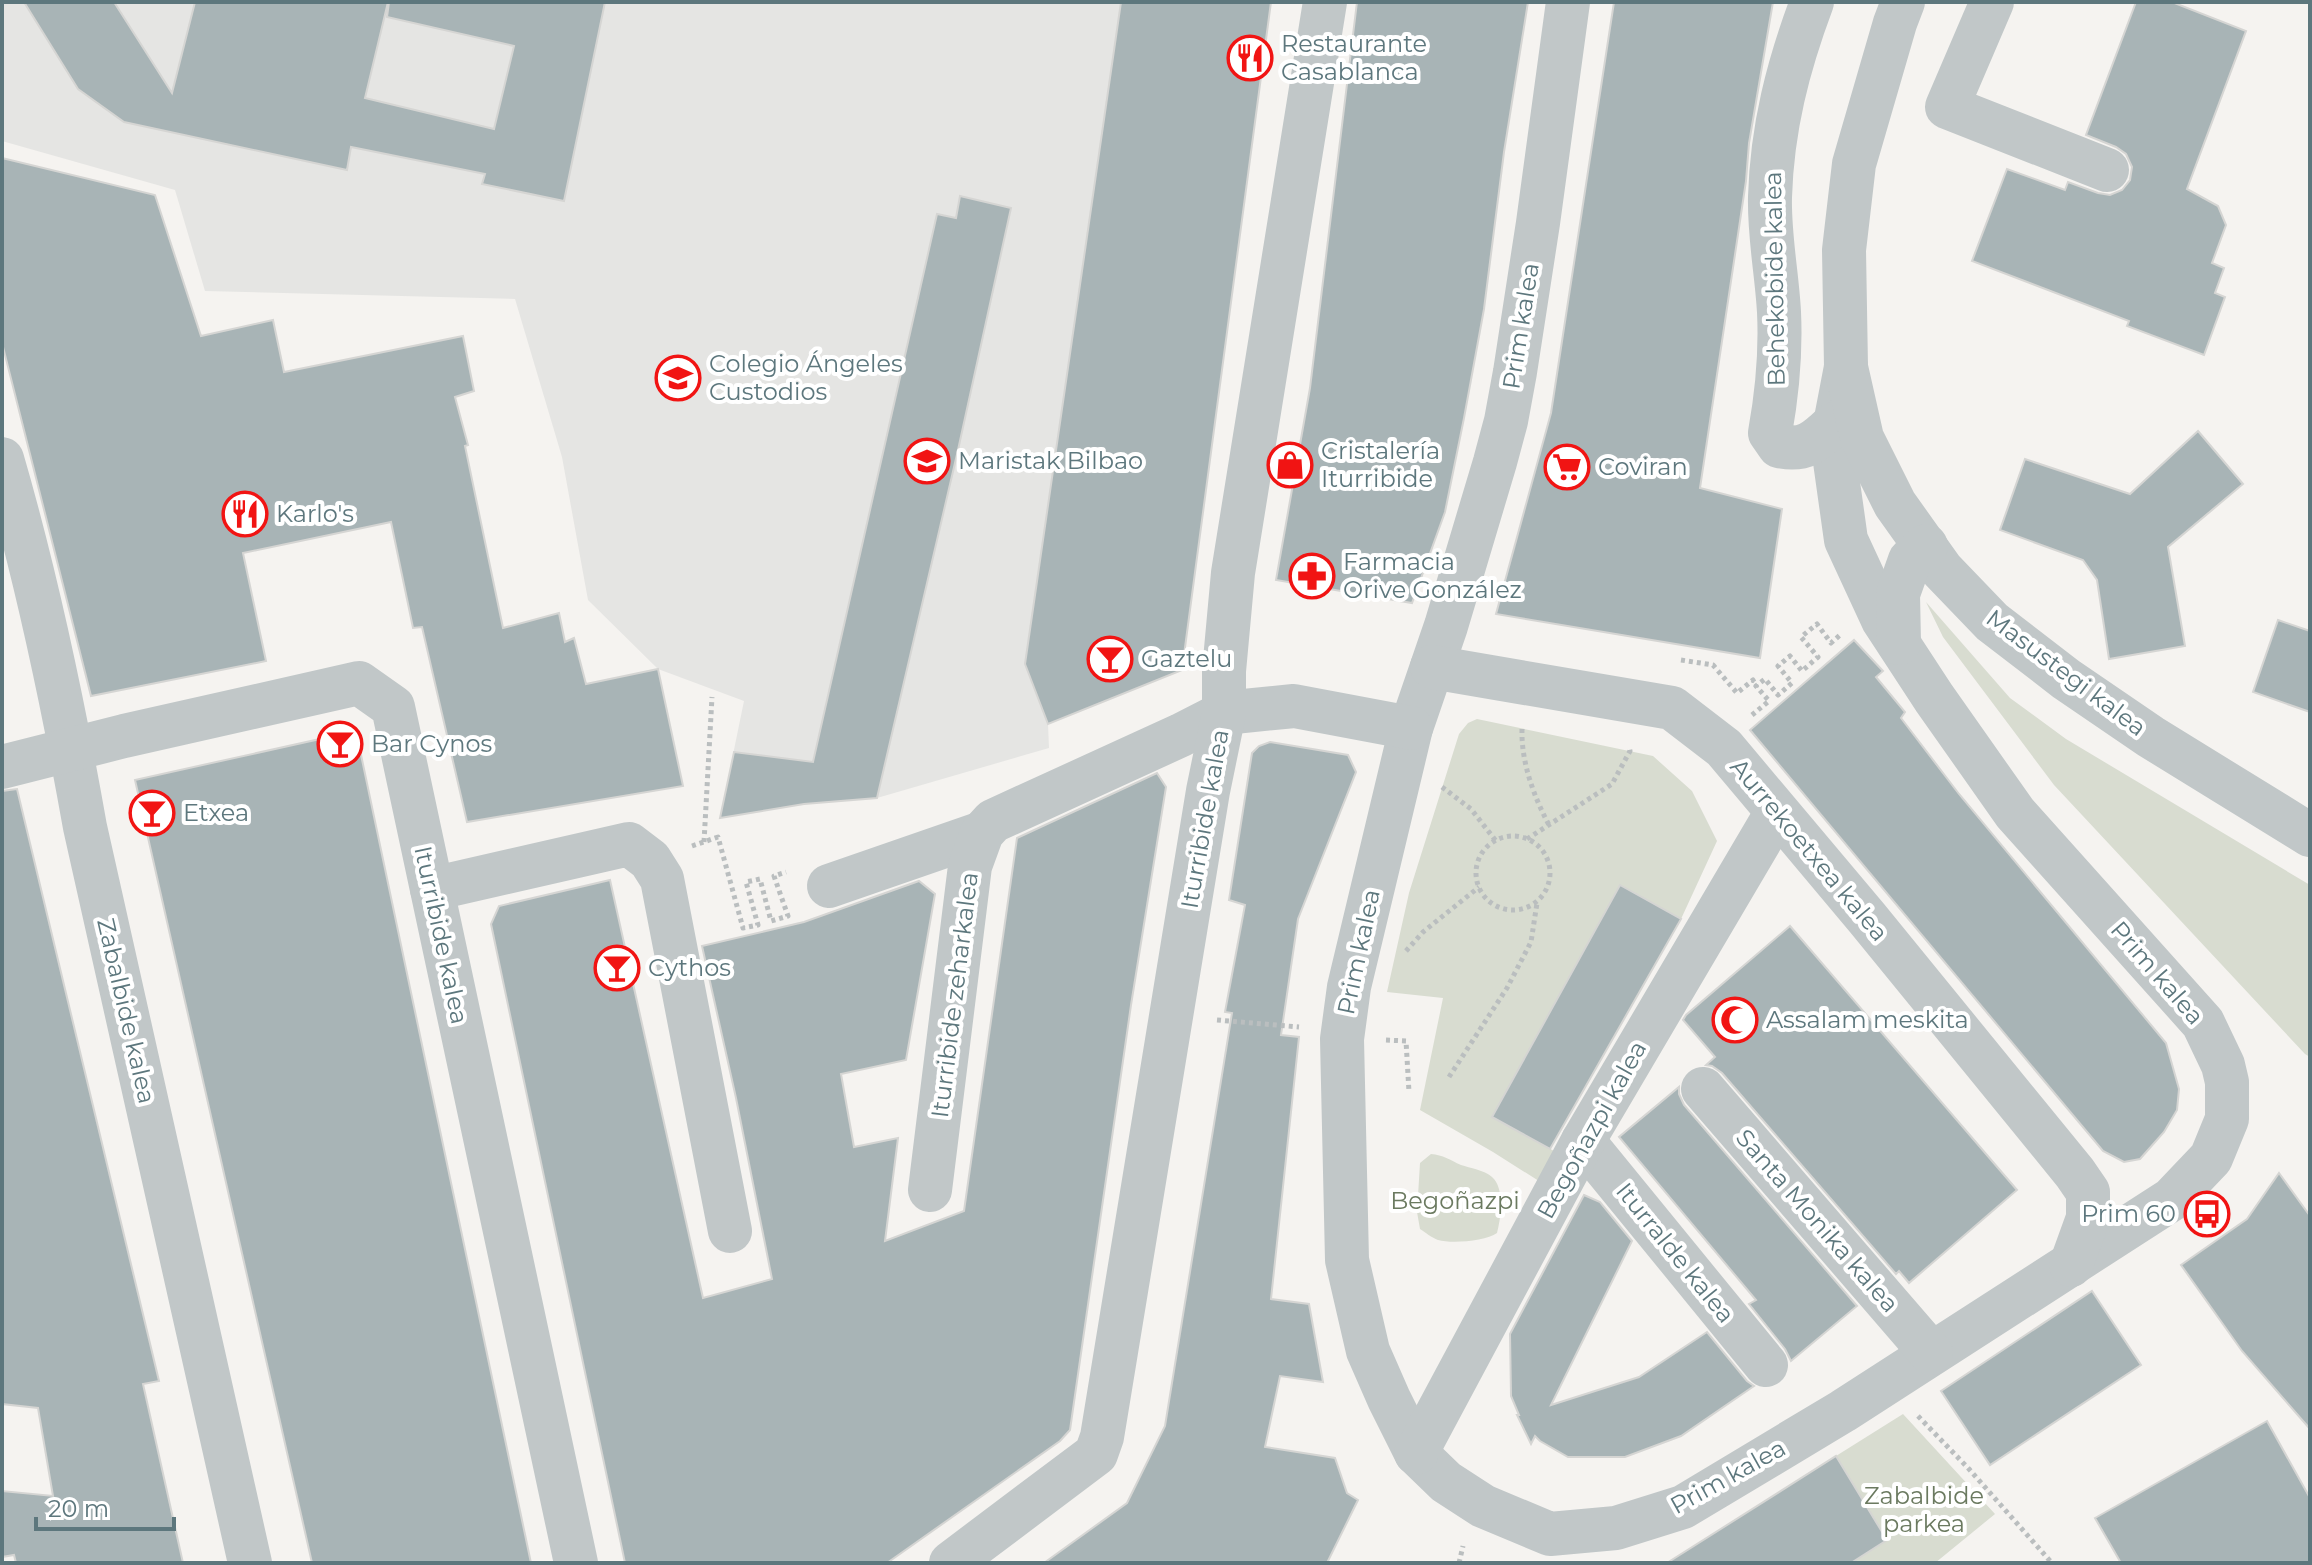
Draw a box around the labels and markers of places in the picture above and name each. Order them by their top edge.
place label: Restaurante Casablanca [1281,29,1427,86]
restaurant icon: Restaurante Casablanca [1226,34,1274,82]
place label: Colegio Ángeles Custodios [709,349,903,406]
school or university icon: Colegio Ángeles Custodios [654,354,702,402]
place label: Cristalería Iturribide [1321,436,1440,493]
school or university icon: Maristak Bilbao [903,437,951,485]
shop icon: Cristalería Iturribide [1266,441,1314,489]
supermarket icon: Coviran [1543,443,1591,491]
place label: Maristak Bilbao [958,446,1143,475]
place label: Coviran [1598,452,1688,481]
restaurant icon: Karlo's [221,490,269,538]
place label: Karlo's [276,499,354,528]
place label: Farmacia Orive González [1343,547,1522,604]
pharmacy icon: Farmacia Orive González [1288,552,1336,600]
bar icon: Gaztelu [1086,635,1134,683]
place label: Gaztelu [1141,644,1232,673]
bar icon: Bar Cynos [316,720,364,768]
place label: Bar Cynos [371,729,492,758]
bar icon: Etxea [128,789,176,837]
place label: Etxea [183,798,249,827]
bar icon: Cythos [593,944,641,992]
place label: Cythos [648,953,731,982]
mosque icon: Assalam meskita [1711,996,1759,1044]
place label: Assalam meskita [1766,1005,1969,1034]
bus stop icon: Prim 60 [2183,1190,2231,1238]
place label: Prim 60 [2081,1199,2176,1228]

